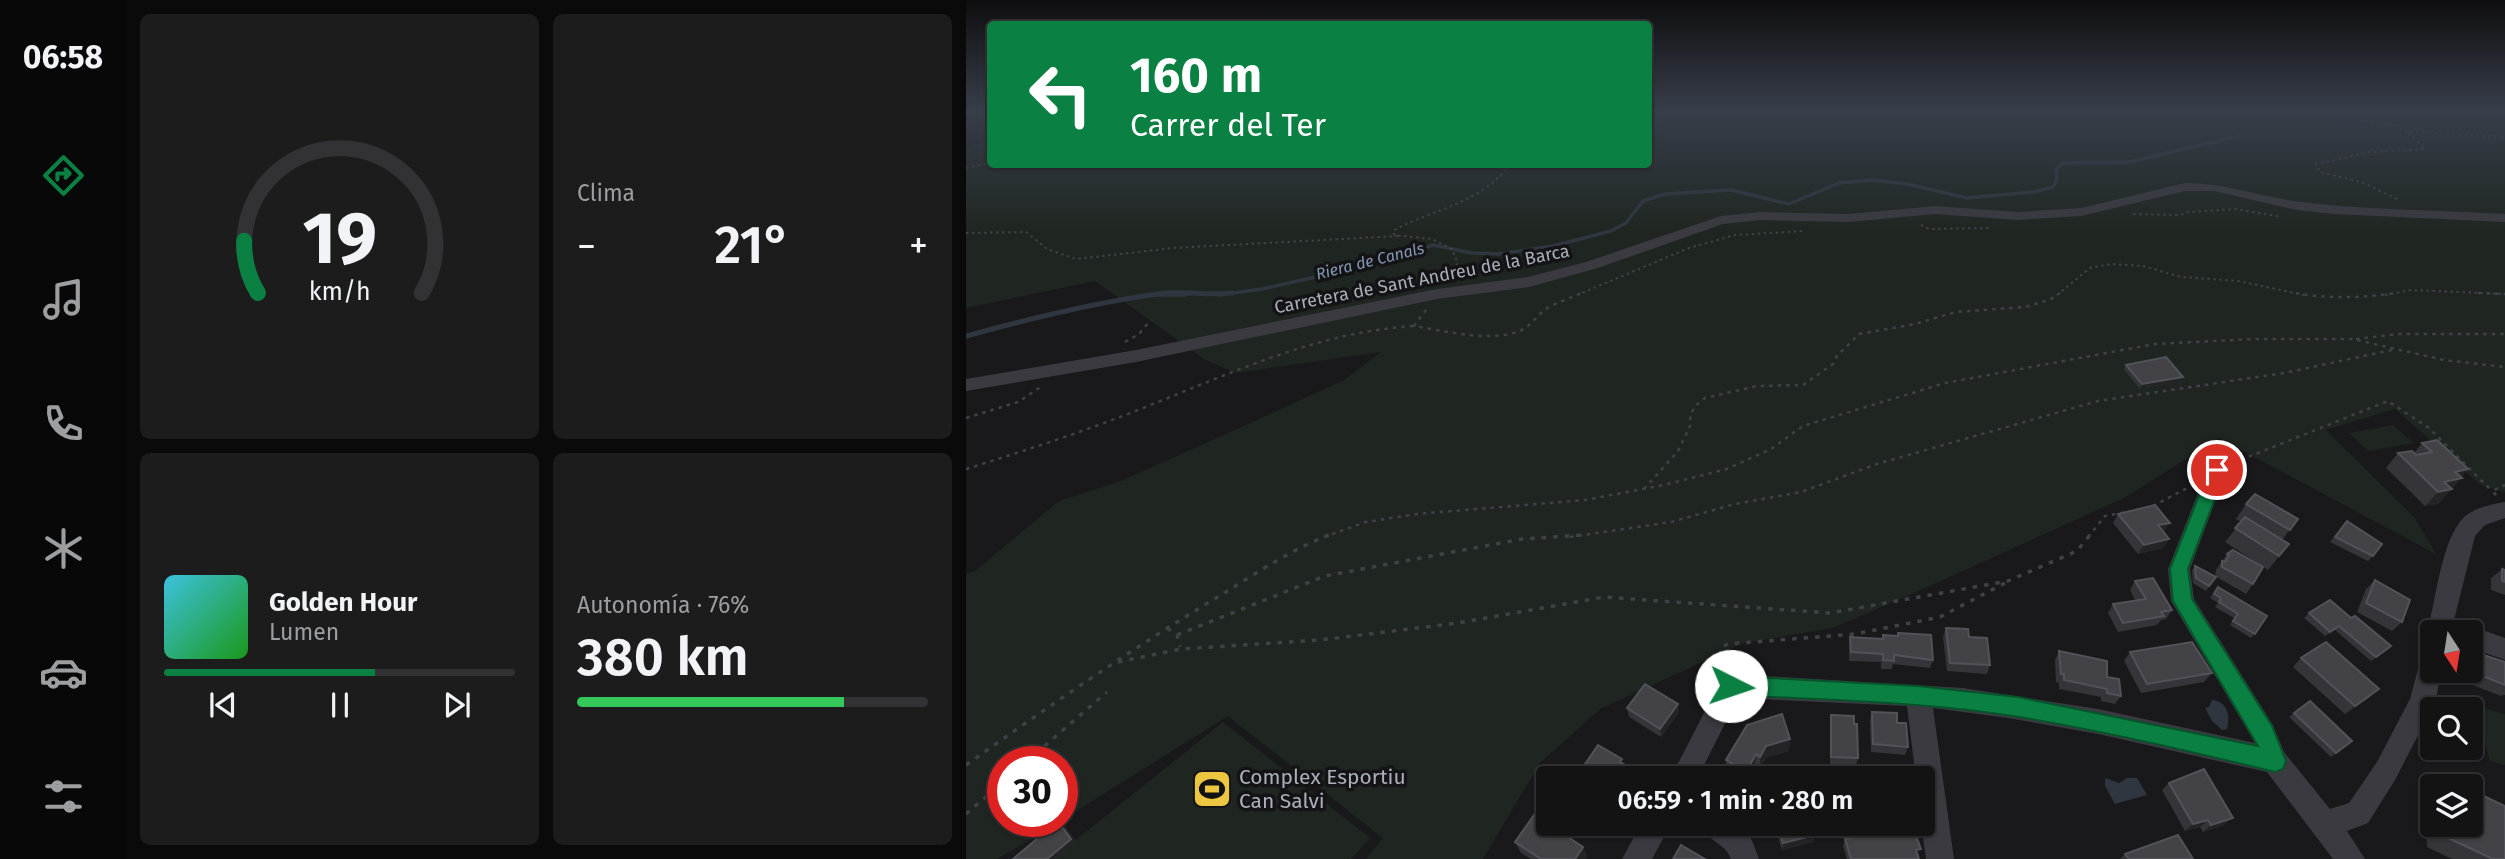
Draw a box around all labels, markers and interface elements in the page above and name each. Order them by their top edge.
text: 06:58 [23,38,103,76]
text: 160 m [1130,46,1262,105]
icon: left [1015,49,1106,140]
text: Carrer del Ter [1130,106,1326,144]
icon: directions [39,151,88,200]
text: Clima [577,179,635,207]
text: 19 [302,195,377,282]
text: 21° [714,214,791,277]
text: − [577,223,596,269]
text: + [909,223,928,269]
water label: Riera de Canals [1314,238,1426,284]
street label: Carretera de Sant Andreu de la Barca [1273,240,1571,318]
icon: music [39,275,88,324]
text: km/h [309,276,370,306]
icon: phone [39,399,88,448]
pin [2187,440,2247,500]
icon: arrive [2198,451,2236,489]
icon: climate [39,524,88,573]
text: Golden Hour [269,587,417,618]
text: Autonomía · 76% [577,591,749,619]
text: Lumen [269,618,339,646]
north arrow [2420,620,2483,682]
map controls [2420,620,2483,837]
text: 380 km [577,626,749,689]
icon: car [39,648,88,697]
position arrow [1694,649,1768,723]
icon: previous [204,686,242,724]
icon: pause [321,686,359,724]
icon: next [438,686,476,724]
button: search [2420,697,2483,760]
speed limit sign: 30 [987,746,1078,837]
place label: Complex Esportiu Can Salvi [1239,764,1406,814]
sports icon: Complex Esportiu Can Salvi [1191,768,1233,810]
icon: filters [39,772,88,821]
button: layers [2420,774,2483,837]
text: 06:59 · 1 min · 280 m [1618,785,1853,816]

